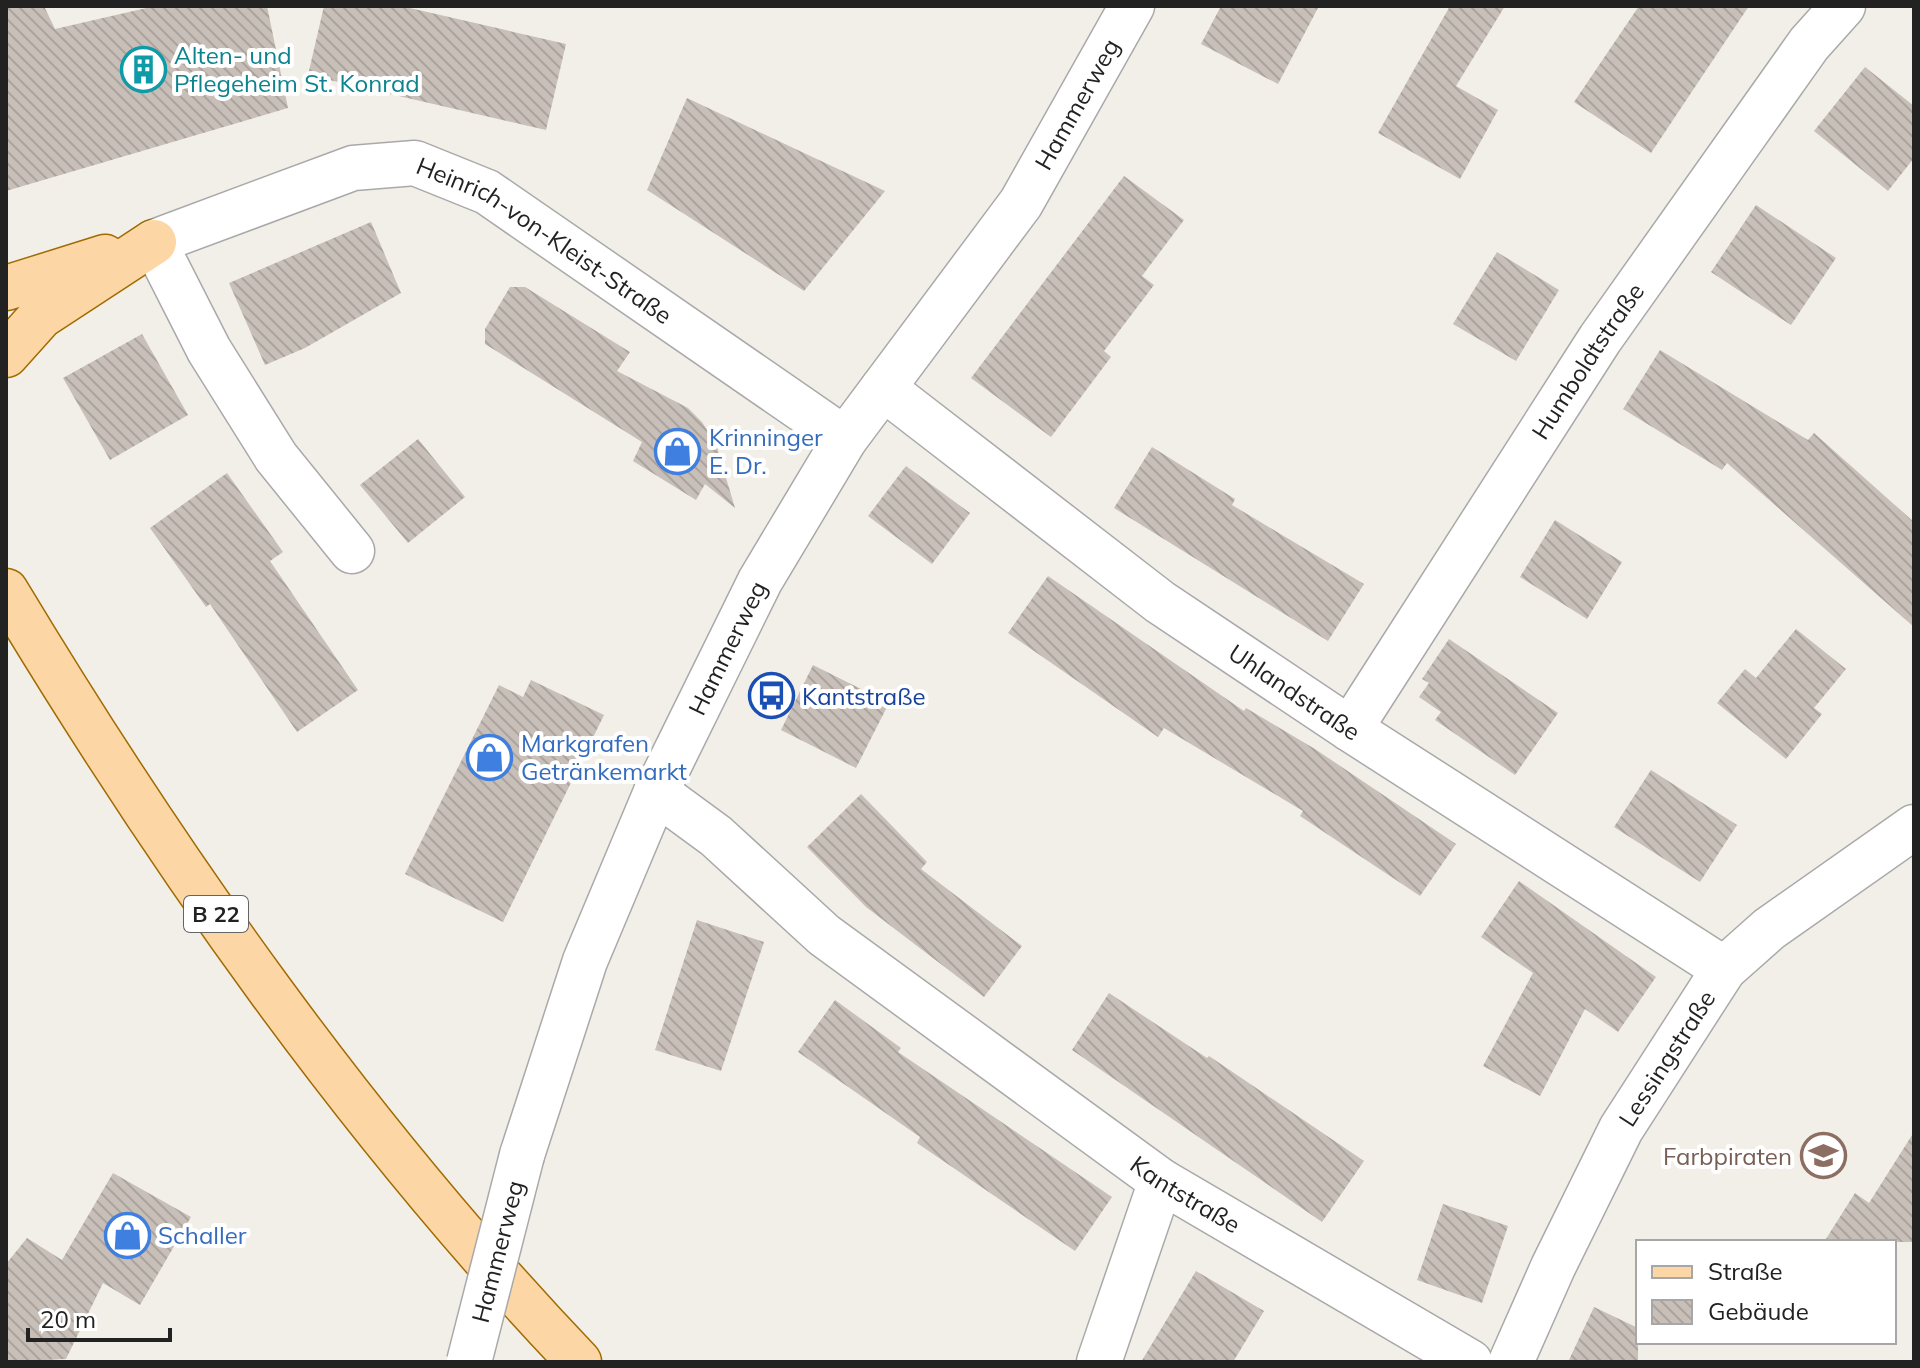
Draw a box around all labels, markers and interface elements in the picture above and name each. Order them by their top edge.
street label: Hammerweg [1028,33,1126,175]
place label: Alten- und Pflegeheim St. Konrad [174,40,420,98]
building icon: Alten- und Pflegeheim St. Konrad [119,45,167,93]
street label: Heinrich-von-Kleist-Straße [412,150,678,330]
street label: Humboldtstraße [1525,277,1650,445]
place label: Krinninger E. Dr. [709,422,823,480]
shop icon: Krinninger E. Dr. [654,427,702,475]
street label: Hammerweg [681,576,773,720]
street label: Uhlandstraße [1223,637,1366,747]
bus stop icon: Kantstraße [747,672,795,720]
place label: Kantstraße [802,681,926,711]
place label: Markgrafen Getränkemarkt [521,728,687,786]
shop icon: Markgrafen Getränkemarkt [466,733,514,781]
road number: B 22 [184,896,248,932]
street label: Lessingstraße [1612,985,1721,1132]
school or university icon: Farbpiraten [1799,1132,1847,1180]
place label: Farbpiraten [1663,1141,1792,1171]
street label: Kantstraße [1125,1149,1246,1239]
street label: Hammerweg [465,1177,530,1326]
shop icon: Schaller [103,1211,151,1259]
place label: Schaller [158,1220,247,1250]
legend [1636,1240,1896,1344]
text: Straße [1708,1256,1783,1286]
scale bar [28,1292,170,1342]
text: Gebäude [1708,1296,1809,1326]
text: 20 m [40,1304,96,1334]

